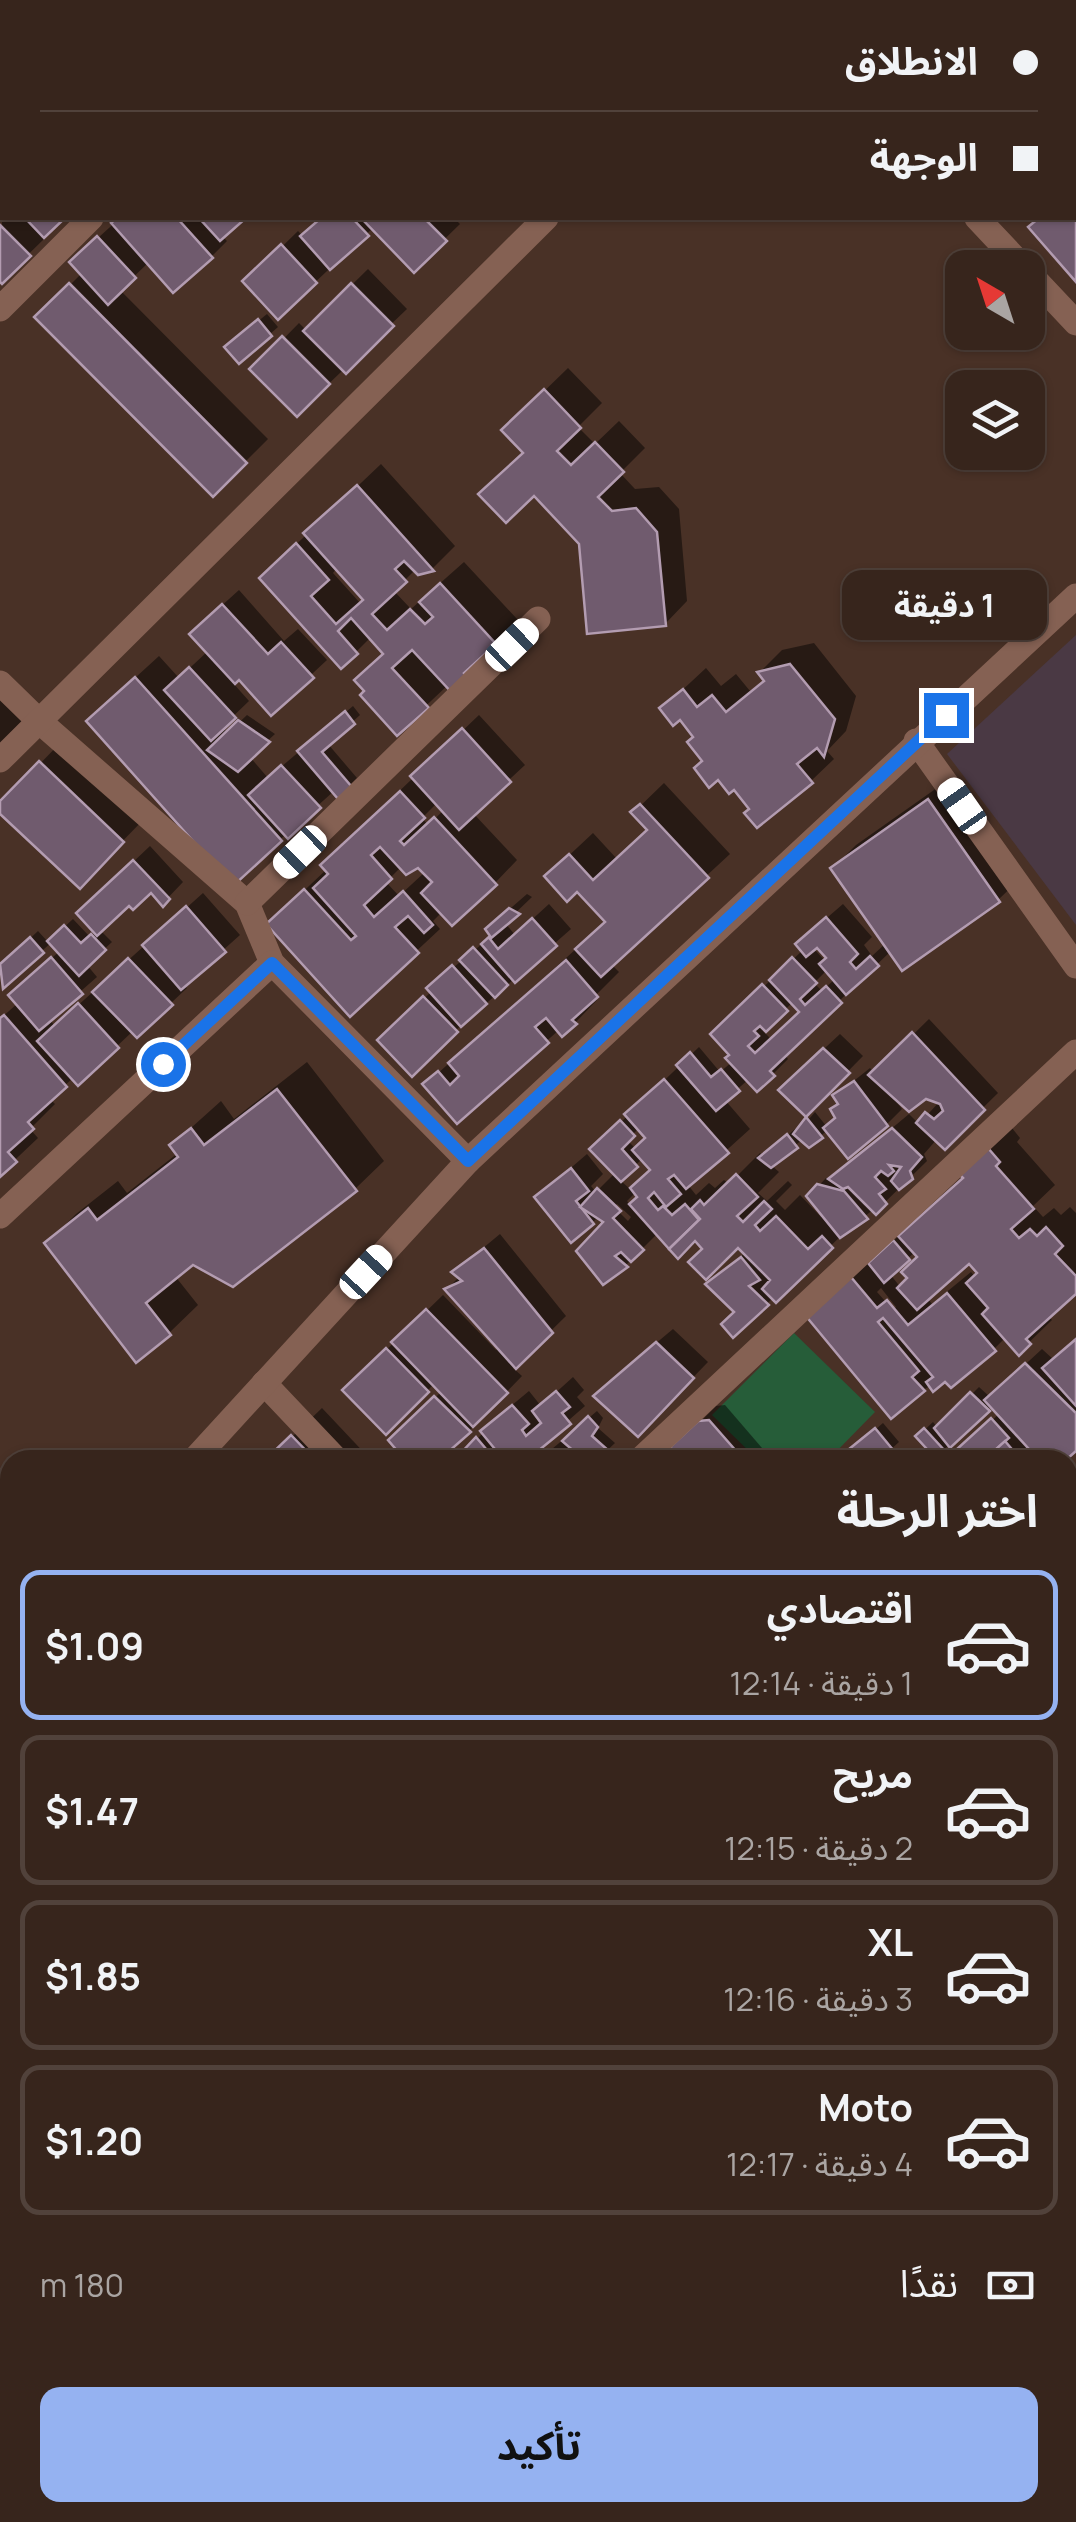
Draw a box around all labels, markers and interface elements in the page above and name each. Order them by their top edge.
text: الانطلاق [845,34,978,86]
text: الوجهة [870,130,978,182]
north arrow [945,250,1045,350]
map controls [945,250,1045,470]
button: layers [945,370,1045,470]
callout: 1 دقيقة [844,570,1048,640]
text: 1 دقيقة [894,583,995,627]
car [480,613,544,677]
route end [924,693,969,738]
car [933,773,991,839]
car [268,820,332,884]
route start [141,1042,186,1087]
car [335,1240,397,1304]
text: اختر الرحلة [837,1479,1038,1541]
text: اقتصادي [767,1582,913,1634]
icon: car [943,1600,1033,1690]
text: $1.09 [45,1619,144,1671]
text: 1 دقيقة · 12:14 [730,1661,913,1705]
text: مريح [833,1747,913,1799]
icon: car [943,1765,1033,1855]
text: $1.47 [45,1784,139,1836]
text: 2 دقيقة · 12:15 [724,1826,913,1870]
text: XL [868,1915,913,1967]
icon: car [943,1930,1033,2020]
text: $1.85 [45,1949,141,2001]
text: 3 دقيقة · 12:16 [723,1977,913,2021]
text: Moto [818,2080,913,2132]
icon: car [943,2095,1033,2185]
text: $1.20 [45,2114,143,2166]
text: 4 دقيقة · 12:17 [726,2142,913,2186]
text: نقدًا [900,2256,958,2308]
icon: cash [983,2258,1038,2313]
text: 180 m [40,2263,124,2307]
button: تأكيد [40,2387,1038,2502]

